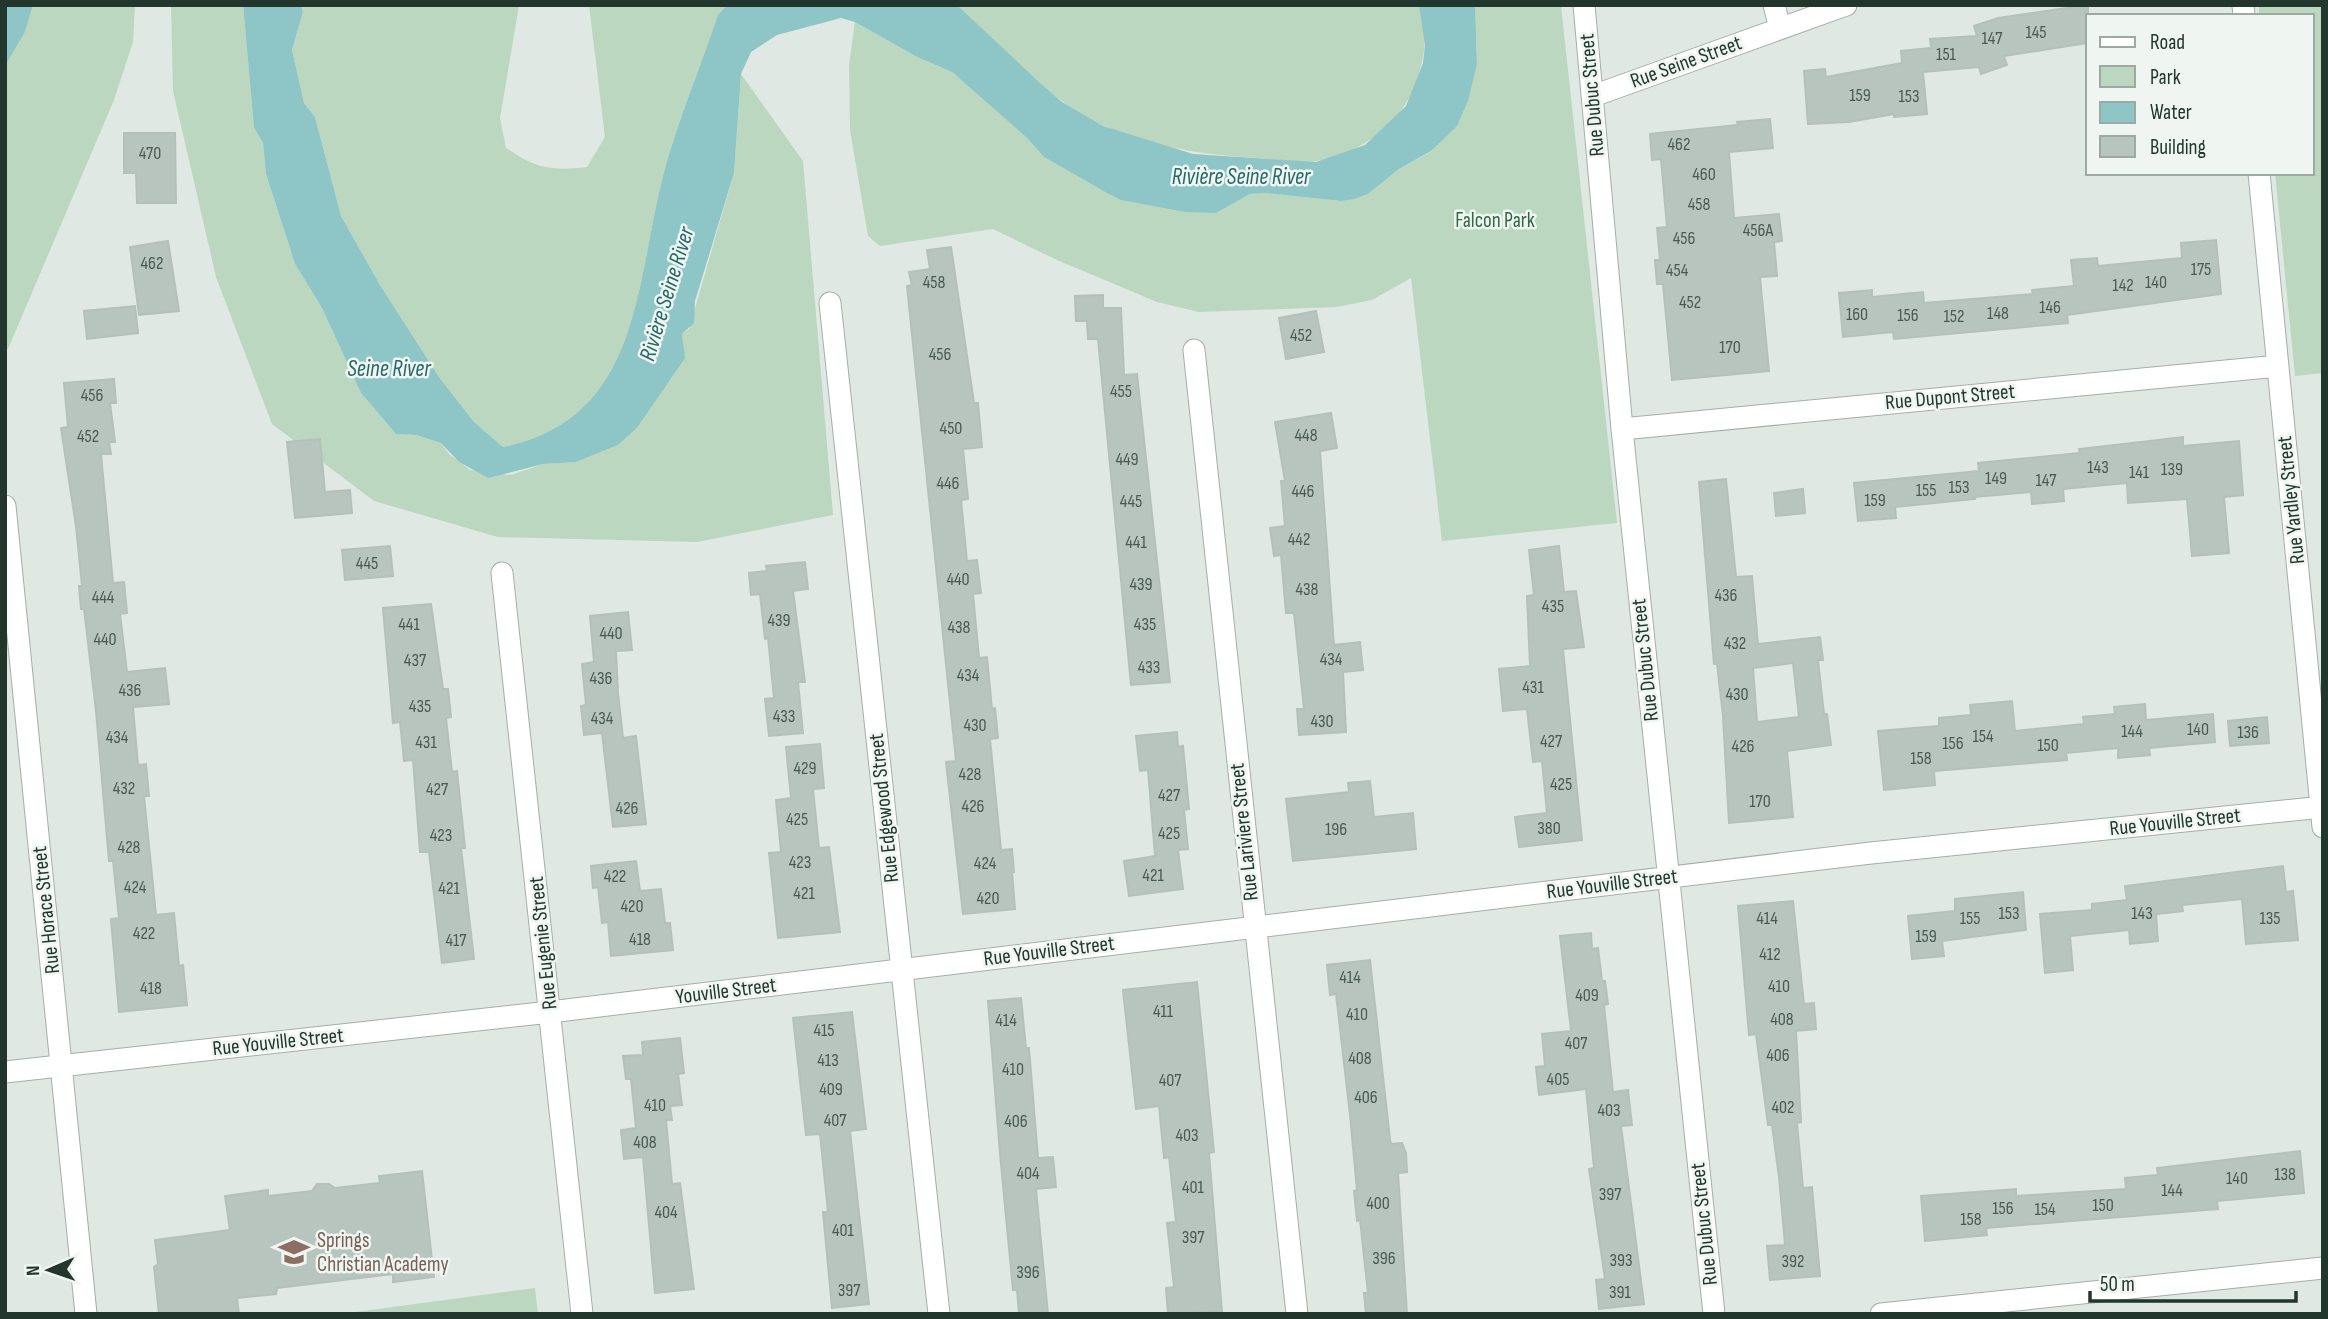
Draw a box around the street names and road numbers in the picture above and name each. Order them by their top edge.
street label: Rue Seine Street [1627,30,1745,94]
street label: Rue Dubuc Street [1574,33,1610,157]
street label: Rue Dupont Street [1884,379,2016,415]
street label: Rue Yardley Street [2272,435,2310,565]
street label: Rue Dubuc Street [1626,598,1664,722]
street label: Rue Edgewood Street [864,732,904,884]
street label: Rue Lariviere Street [1224,762,1264,902]
street label: Rue Youville Street [2108,803,2242,841]
street label: Rue Horace Street [27,845,65,975]
street label: Rue Youville Street [1545,864,1679,904]
street label: Rue Eugenie Street [524,875,562,1011]
street label: Rue Youville Street [982,931,1116,971]
street label: Youville Street [674,972,778,1010]
street label: Rue Youville Street [211,1023,345,1061]
street label: Rue Dubuc Street [1685,1162,1723,1286]

